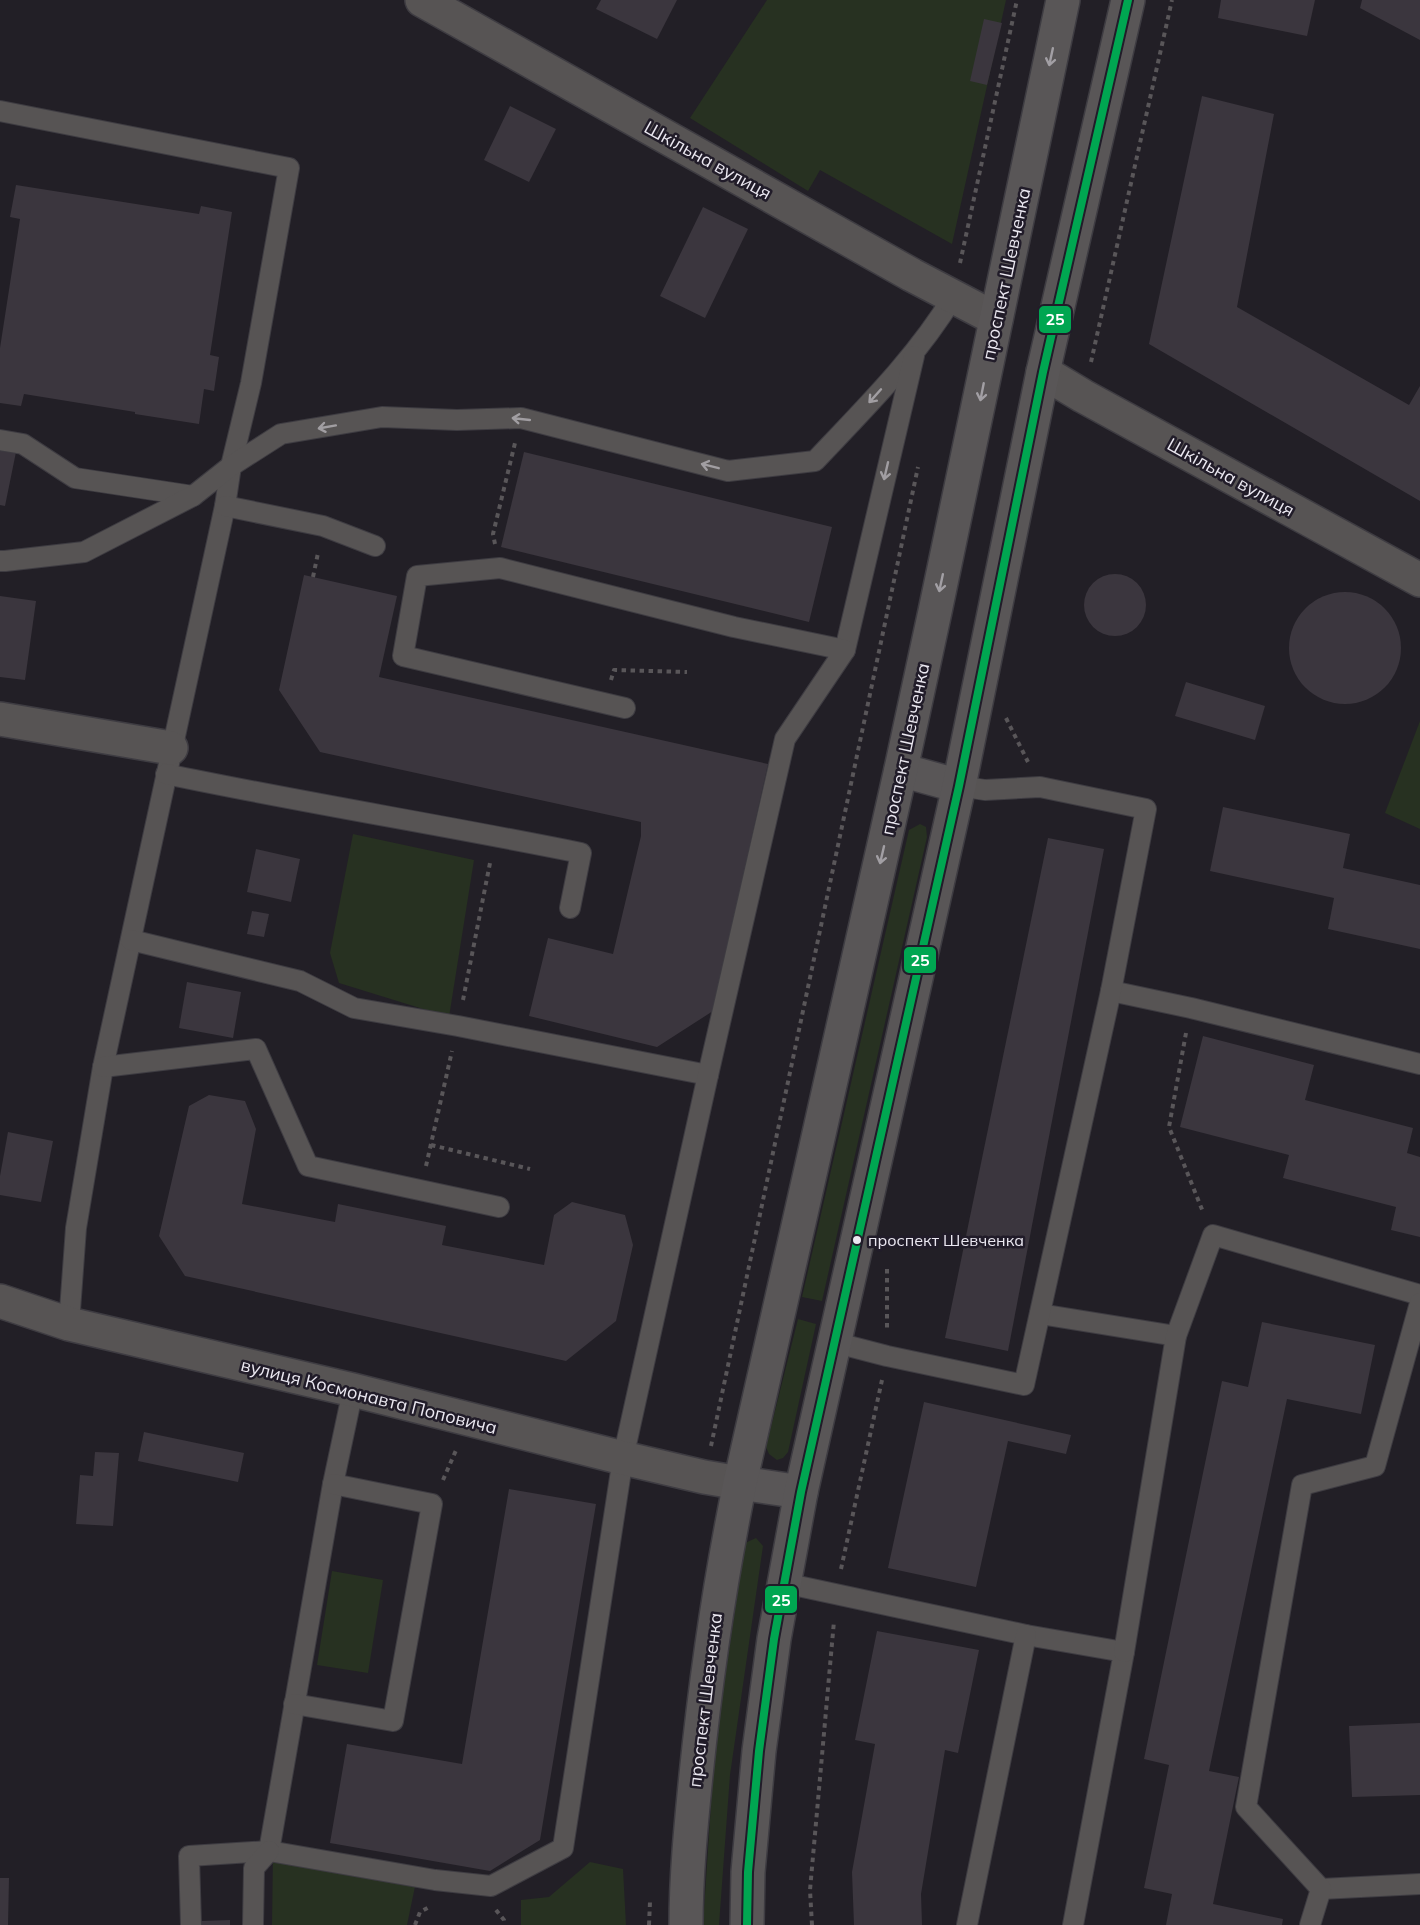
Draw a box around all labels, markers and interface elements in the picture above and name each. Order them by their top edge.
one-way arrow [1045,47,1056,67]
street label: Шкільна вулиця [640,116,776,204]
street label: проспект Шевченка [977,186,1035,362]
line badge: 25 [1038,305,1072,334]
text: 25 [1045,309,1065,329]
one-way arrow [976,382,987,401]
one-way arrow [868,388,882,403]
one-way arrow [511,413,531,424]
one-way arrow [317,421,337,432]
street label: Шкільна вулиця [1163,433,1299,521]
one-way arrow [700,459,719,471]
one-way arrow [880,462,892,481]
one-way arrow [935,573,947,592]
street label: проспект Шевченка [876,661,934,837]
one-way arrow [875,846,887,865]
line badge: 25 [903,946,937,974]
text: 25 [910,950,930,970]
place label: проспект Шевченка [868,1230,1024,1250]
marker: проспект Шевченка [851,1234,863,1246]
street label: вулиця Космонавта Поповича [239,1353,499,1439]
line badge: 25 [764,1585,798,1614]
text: 25 [771,1590,791,1610]
street label: проспект Шевченка [683,1611,727,1789]

